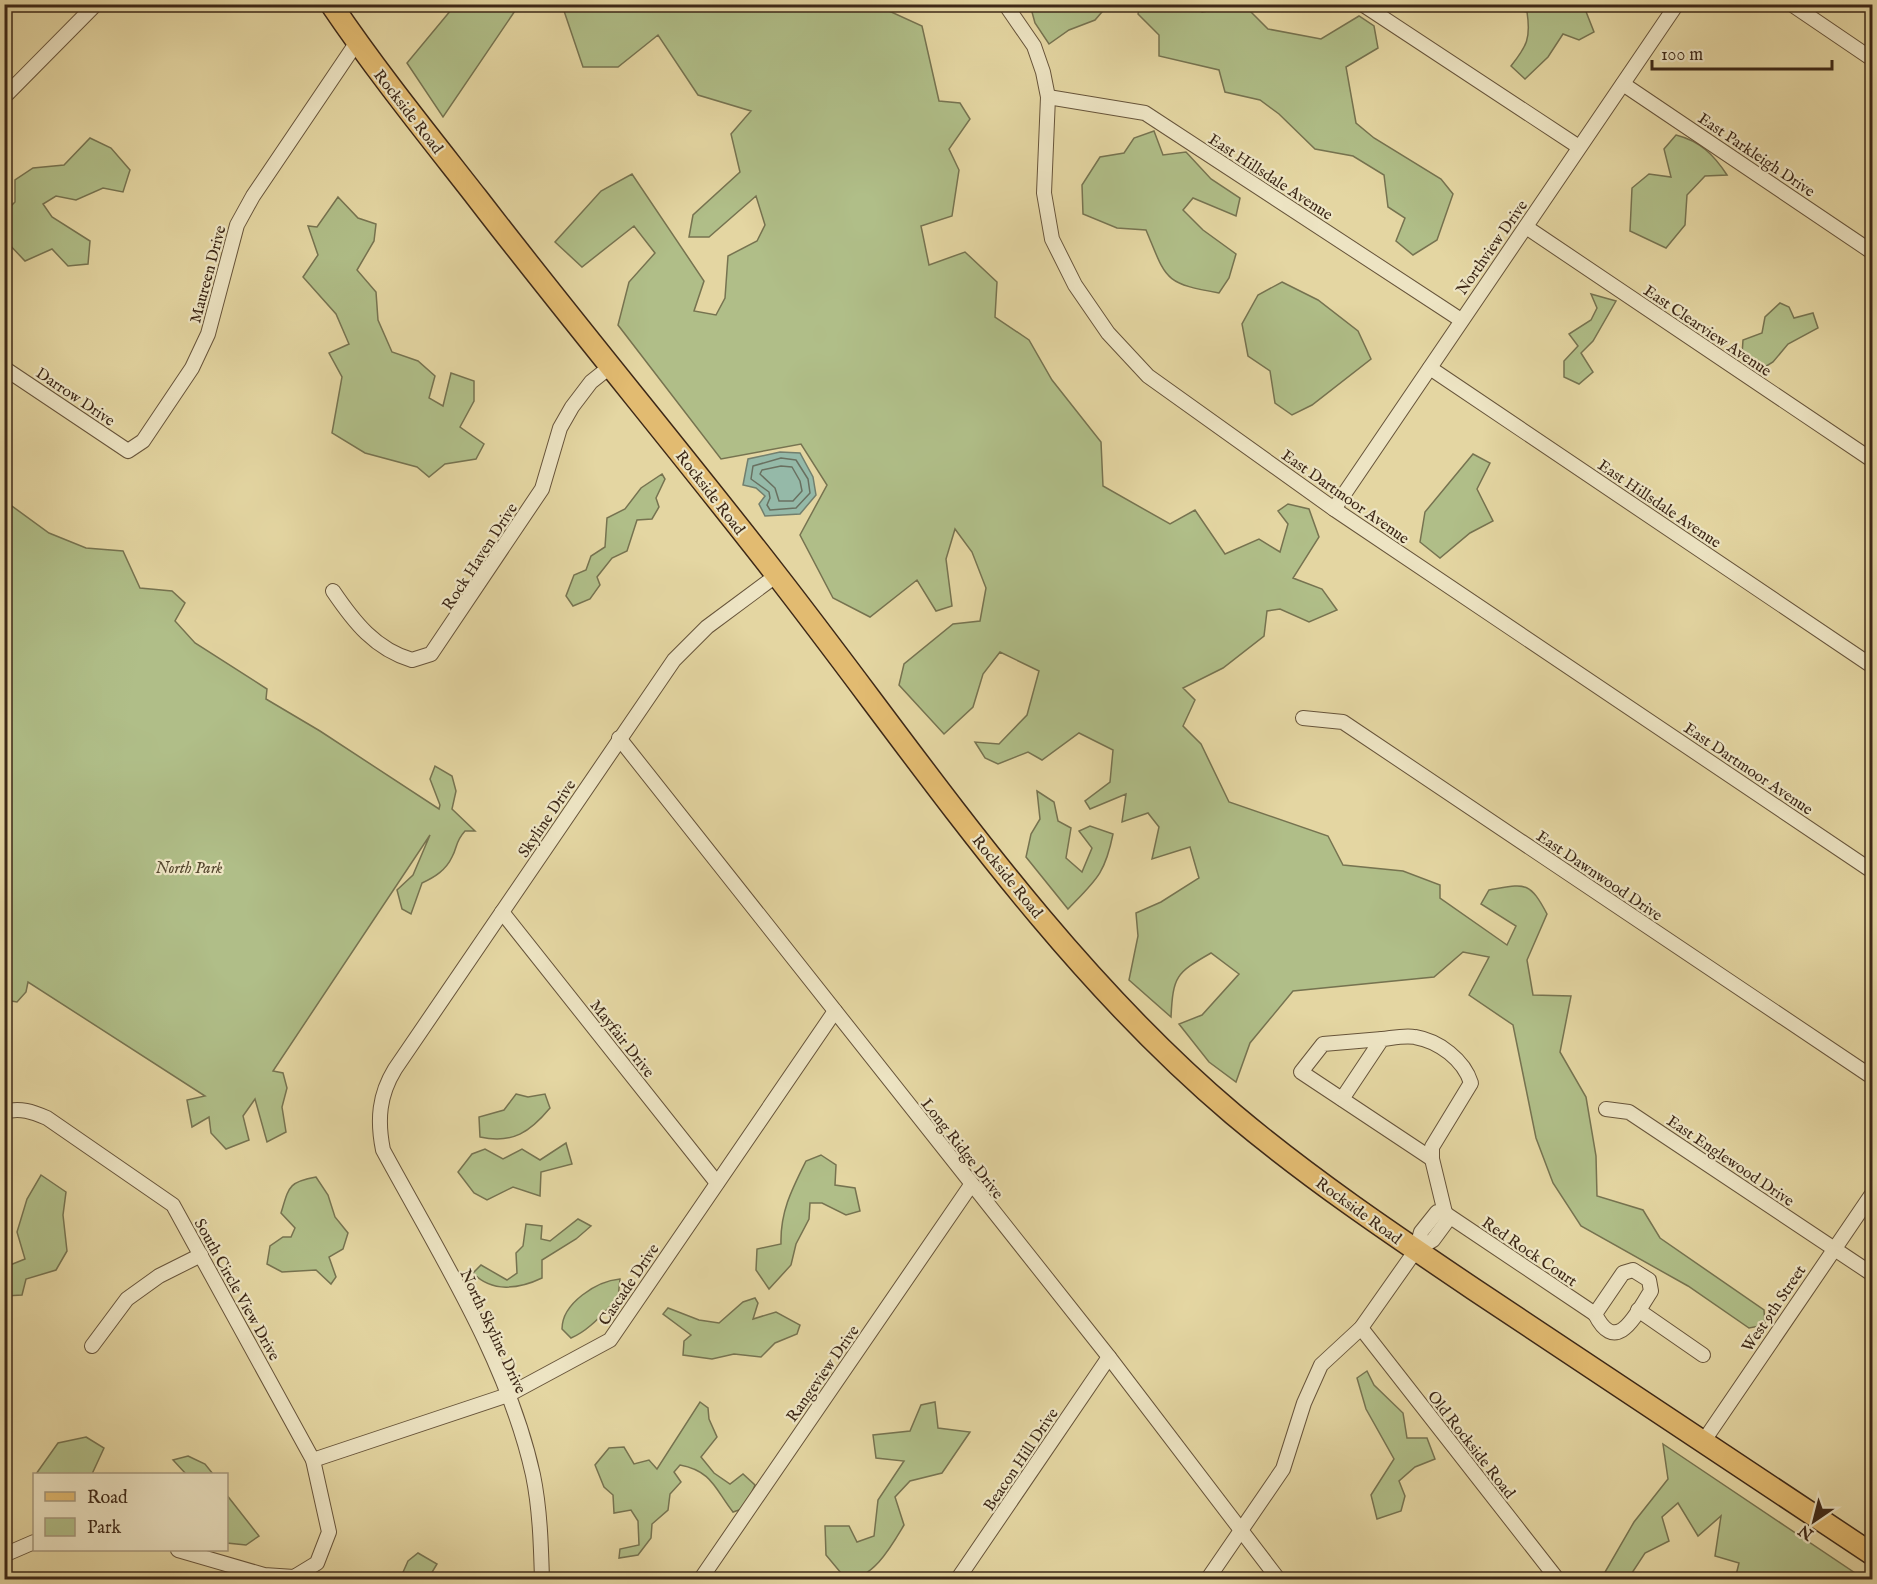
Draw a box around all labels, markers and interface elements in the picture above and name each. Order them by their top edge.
scale bar [1652,33,1832,71]
text: 100 m [1661,44,1703,67]
street label: Rockside Road [368,66,447,159]
street label: East Parkleigh Drive [1694,109,1818,202]
street label: East Hillsdale Avenue [1204,130,1336,225]
street label: Northview Drive [1452,197,1533,300]
street label: Maureen Drive [186,224,232,325]
street label: East Clearview Avenue [1639,281,1775,382]
street label: Darrow Drive [31,364,118,431]
street label: East Dartmoor Avenue [1277,446,1413,549]
street label: Rockside Road [670,447,749,540]
street label: East Hillsdale Avenue [1593,456,1724,553]
street label: Rock Haven Drive [439,500,523,614]
street label: East Dartmoor Avenue [1679,719,1816,820]
street label: Skyline Drive [514,776,581,862]
street label: East Dawnwood Drive [1532,827,1666,926]
street label: Rockside Road [967,832,1046,923]
park label: North Park [155,859,223,879]
street label: Mayfair Drive [585,996,658,1082]
street label: Long Ridge Drive [916,1095,1007,1204]
street label: East Englewood Drive [1662,1112,1797,1212]
street label: Rockside Road [1311,1174,1405,1250]
street label: Red Rock Court [1477,1213,1581,1292]
street label: South Circle View Drive [189,1215,284,1365]
street label: Cascade Drive [595,1240,664,1330]
street label: West 9th Street [1738,1261,1811,1356]
street label: North Skyline Drive [455,1266,530,1397]
street label: Rangeview Drive [783,1322,864,1426]
street label: Old Rockside Road [1422,1387,1519,1503]
street label: Beacon Hill Drive [980,1405,1063,1515]
legend [33,1473,228,1551]
text: Road [87,1487,128,1510]
north arrow [1784,1491,1844,1551]
text: Park [87,1517,122,1540]
text: N [1795,1519,1819,1544]

